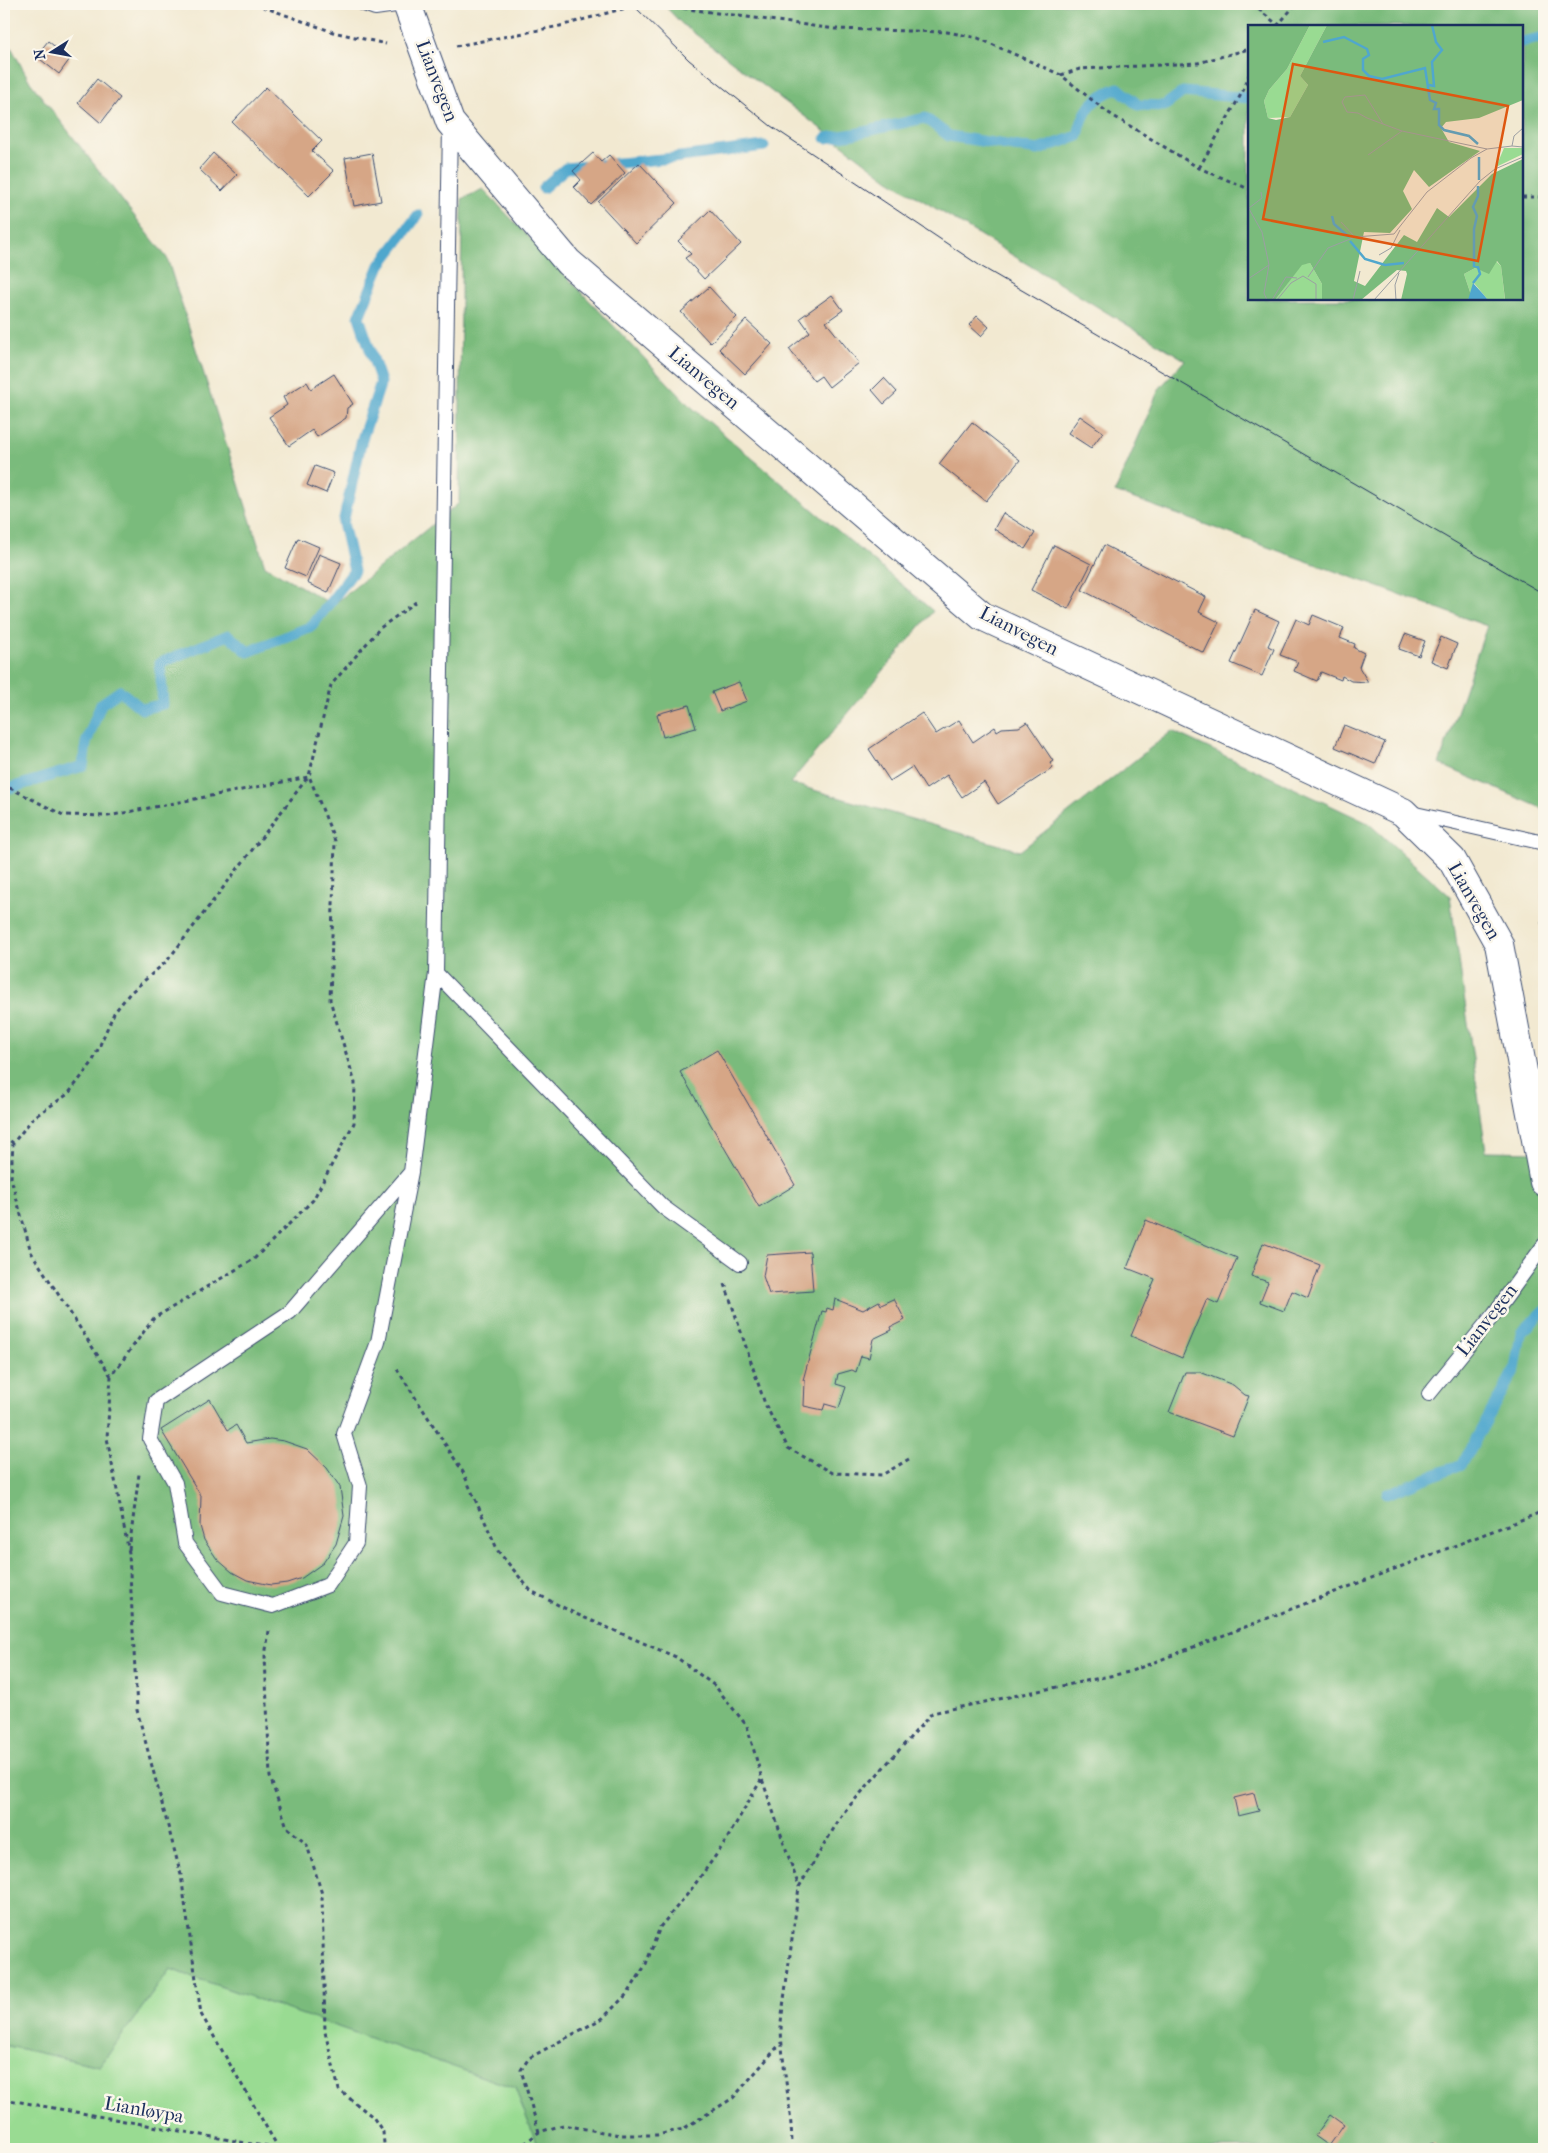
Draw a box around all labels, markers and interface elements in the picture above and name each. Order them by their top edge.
inset map [1248,25,1523,300]
north arrow [28,28,78,78]
street label: Lianvegen [411,37,463,125]
text: N [30,47,49,61]
street label: Lianvegen [664,342,744,414]
street label: Lianvegen [976,602,1062,660]
street label: Lianvegen [1443,858,1505,944]
street label: Lianvegen [1452,1279,1522,1361]
street label: Lianløypa [103,2092,186,2128]

